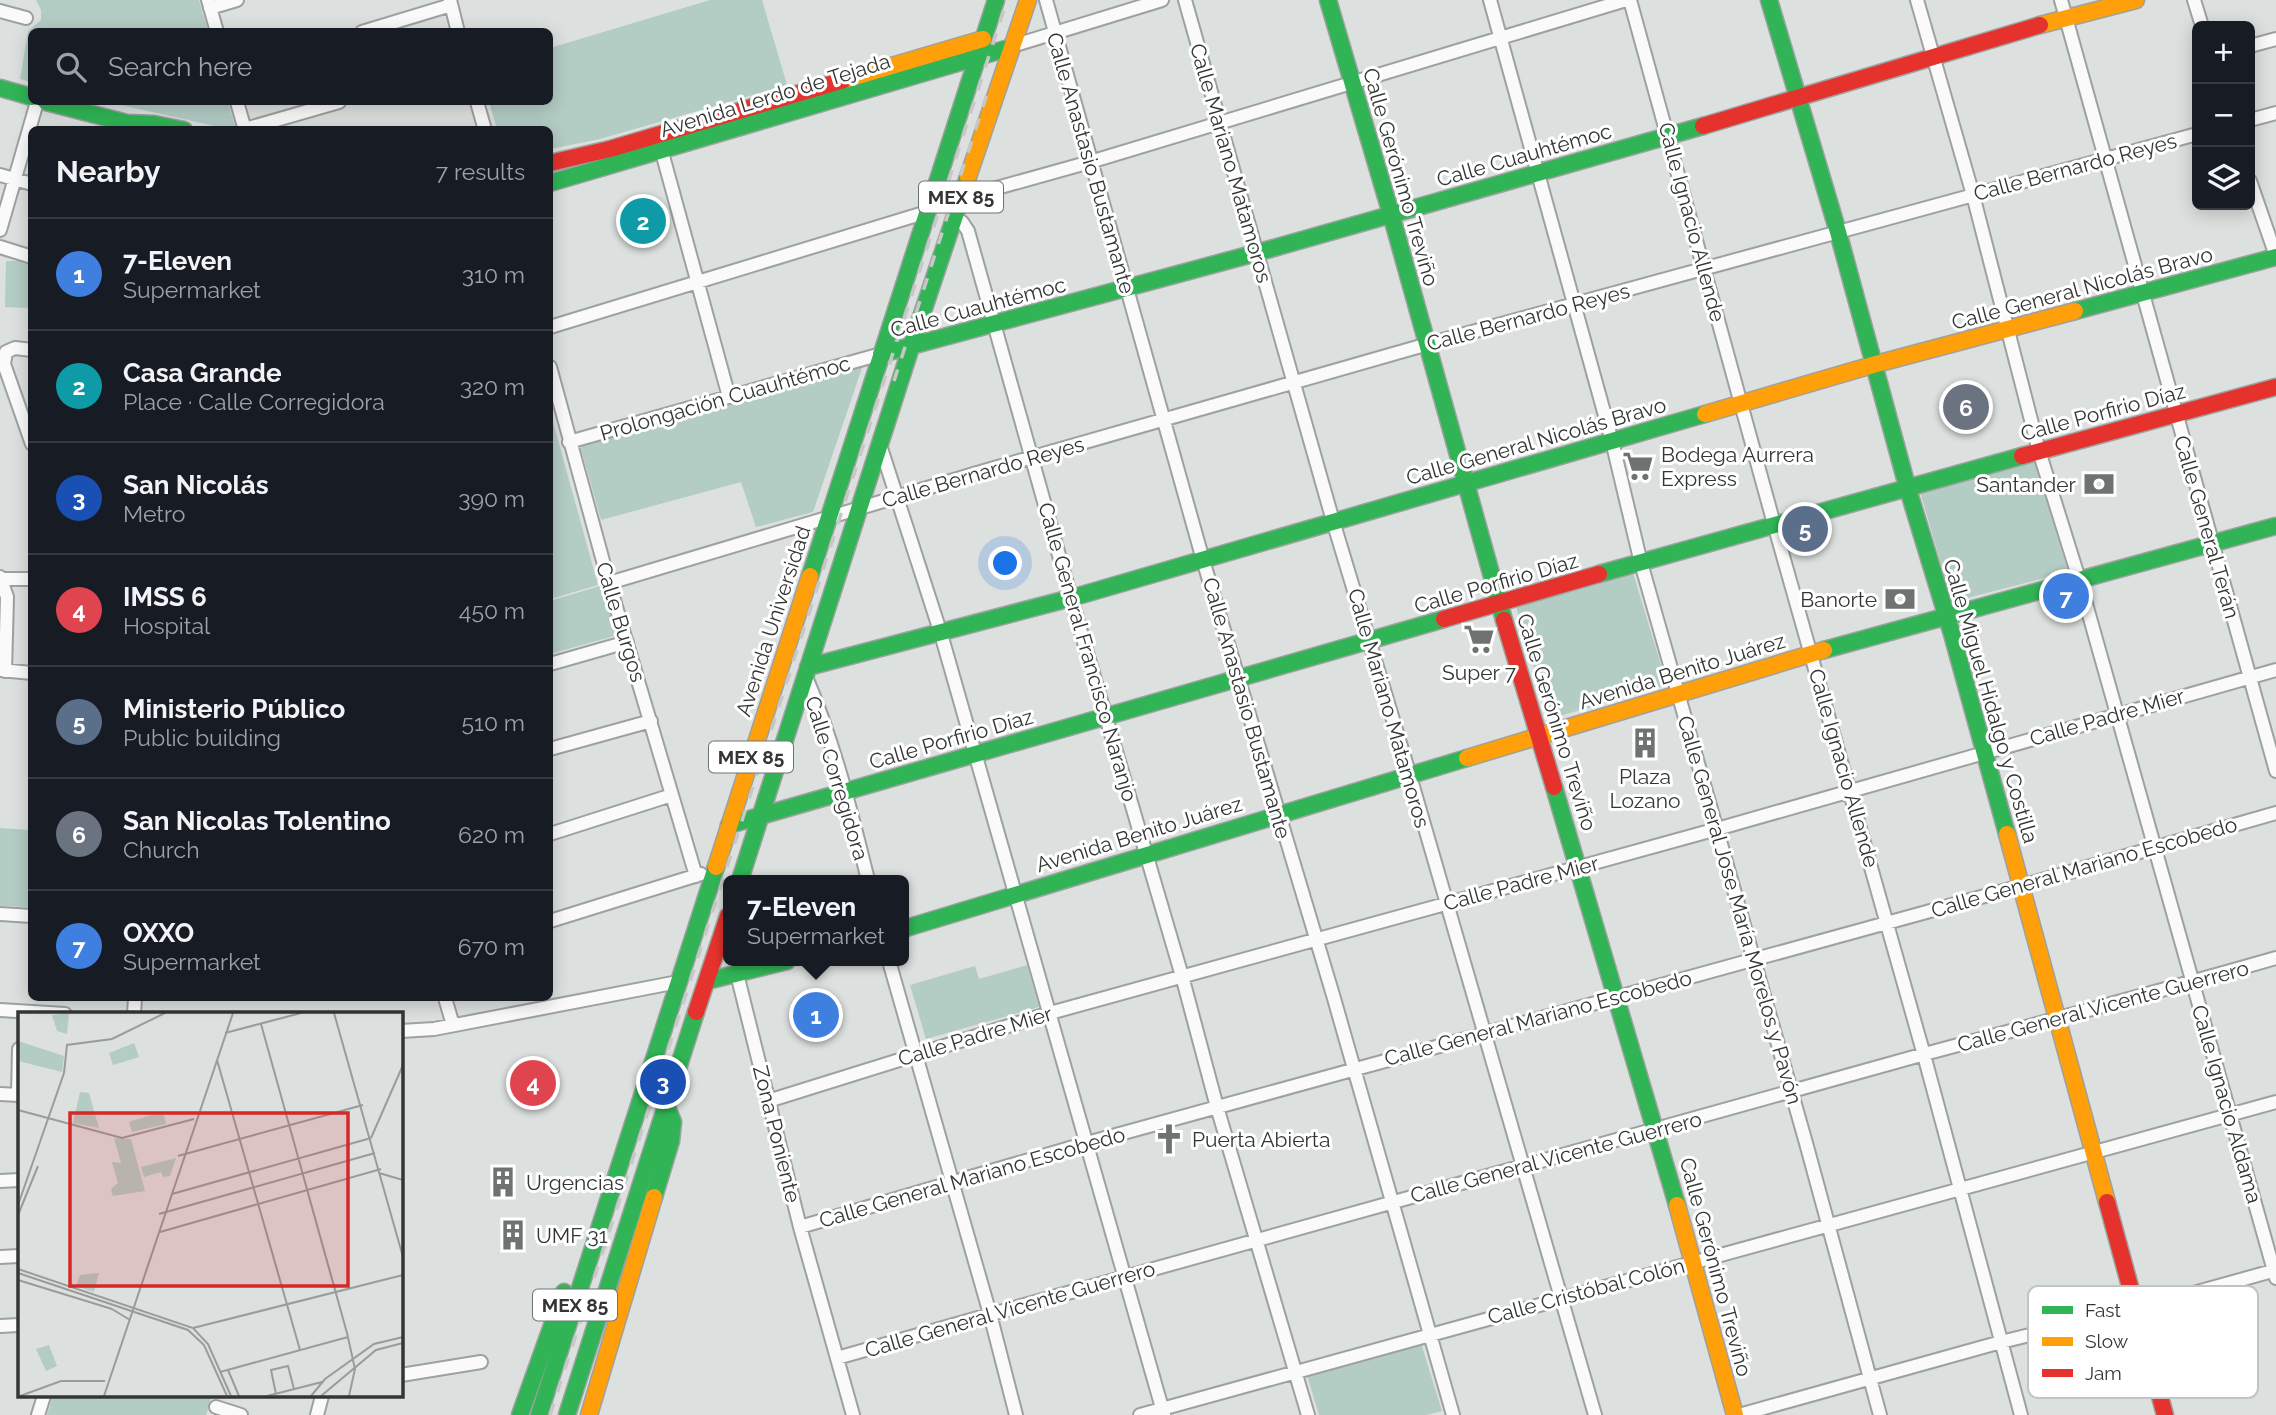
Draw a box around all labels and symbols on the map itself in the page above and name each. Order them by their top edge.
street label: Calle Anastasio Bustamante [1042,30,1140,296]
street label: Calle Mariano Matamoros [1185,40,1277,286]
street label: Avenida Lerdo de Tejada [657,48,893,142]
street label: Calle Gerónimo Treviño [1358,65,1444,289]
street label: Calle Cuauhtémoc [1434,118,1614,192]
street label: Calle Ignacio Allende [1653,119,1731,325]
street label: Calle Bernardo Reyes [1971,128,2179,206]
road number: MEX 85 [919,182,1003,212]
pin: 2 [620,195,666,247]
street label: Calle General Nicolás Bravo [1949,241,2215,335]
street label: Calle Cuauhtémoc [888,272,1068,342]
street label: Calle Bernardo Reyes [1424,278,1632,356]
street label: Prolongación Cuauhtémoc [597,350,853,446]
street label: Calle Porfirio Díaz [2018,378,2188,446]
pin: 6 [1943,381,1989,433]
street label: Calle General Nicolás Bravo [1403,392,1669,490]
street label: Calle Bernardo Reyes [879,431,1087,513]
street label: Calle General Terán [2169,433,2245,621]
place label: Bodega Aurrera Express [1661,442,1814,491]
supermarket icon: Bodega Aurrera Express [1621,449,1655,483]
bank icon: Santander [2082,467,2116,501]
place label: Santander [1976,472,2077,497]
street label: Calle General Francisco Naranjo [1033,500,1143,804]
pin: 5 [1782,503,1828,555]
street label: Avenida Universidad [730,523,816,719]
your location [988,546,1022,580]
street label: Calle Porfirio Díaz [1411,548,1581,618]
street label: Calle Miguel Hidalgo y Costilla [1938,556,2044,846]
street label: Calle Burgos [591,559,651,685]
pin: 7 [2043,570,2089,622]
street label: Calle Anastasio Bustamante [1198,575,1296,841]
bank icon: Banorte [1883,582,1917,616]
street label: Calle Mariano Matamoros [1343,585,1435,831]
place label: Banorte [1800,587,1877,612]
street label: Calle Gerónimo Treviño [1512,610,1602,834]
supermarket icon: Super 7 [1462,622,1496,656]
street label: Avenida Benito Juárez [1576,628,1788,714]
place label: Super 7 [1442,660,1517,685]
street label: Calle Ignacio Allende [1804,666,1884,870]
street label: Calle Padre Mier [2027,683,2188,751]
street label: Calle Corregidora [800,693,874,863]
street label: Calle Porfirio Díaz [866,704,1036,774]
street label: Calle General Jose María Morelos y Pavón [1672,713,1808,1107]
building icon: Plaza Lozano [1628,726,1662,760]
road number: MEX 85 [709,742,793,772]
place label: Plaza Lozano [1610,764,1680,813]
street label: Avenida Benito Juárez [1033,791,1245,877]
street label: Calle General Mariano Escobedo [1928,811,2240,923]
street label: Calle Padre Mier [1441,850,1602,916]
street label: Calle General Vicente Guerrero [1955,955,2251,1057]
street label: Calle General Mariano Escobedo [1382,965,1694,1071]
pin: 1 [793,989,839,1041]
street label: Calle Padre Mier [895,1001,1056,1071]
street label: Calle Ignacio Aldama [2187,1002,2267,1206]
inset map [18,1012,402,1398]
pin: 3 [640,1056,686,1108]
pin: 4 [510,1057,556,1109]
street label: Zona Poniente [748,1063,806,1205]
street label: Calle General Vicente Guerrero [1408,1106,1704,1208]
street label: Calle General Mariano Escobedo [816,1121,1128,1233]
church icon: Puerta Abierta [1152,1122,1186,1156]
place label: Puerta Abierta [1192,1127,1330,1152]
street label: Calle Gerónimo Treviño [1675,1155,1757,1379]
building icon: Urgencias [486,1165,520,1199]
place label: Urgencias [526,1170,624,1195]
building icon: UMF 31 [496,1218,530,1252]
place label: UMF 31 [536,1223,608,1248]
street label: Calle Cristóbal Colón [1485,1253,1687,1329]
street label: Calle General Vicente Guerrero [862,1256,1158,1362]
legend [2028,1286,2258,1398]
road number: MEX 85 [533,1289,617,1320]
text: Fast [2085,1299,2121,1321]
text: Slow [2085,1330,2129,1352]
text: Jam [2085,1362,2122,1384]

